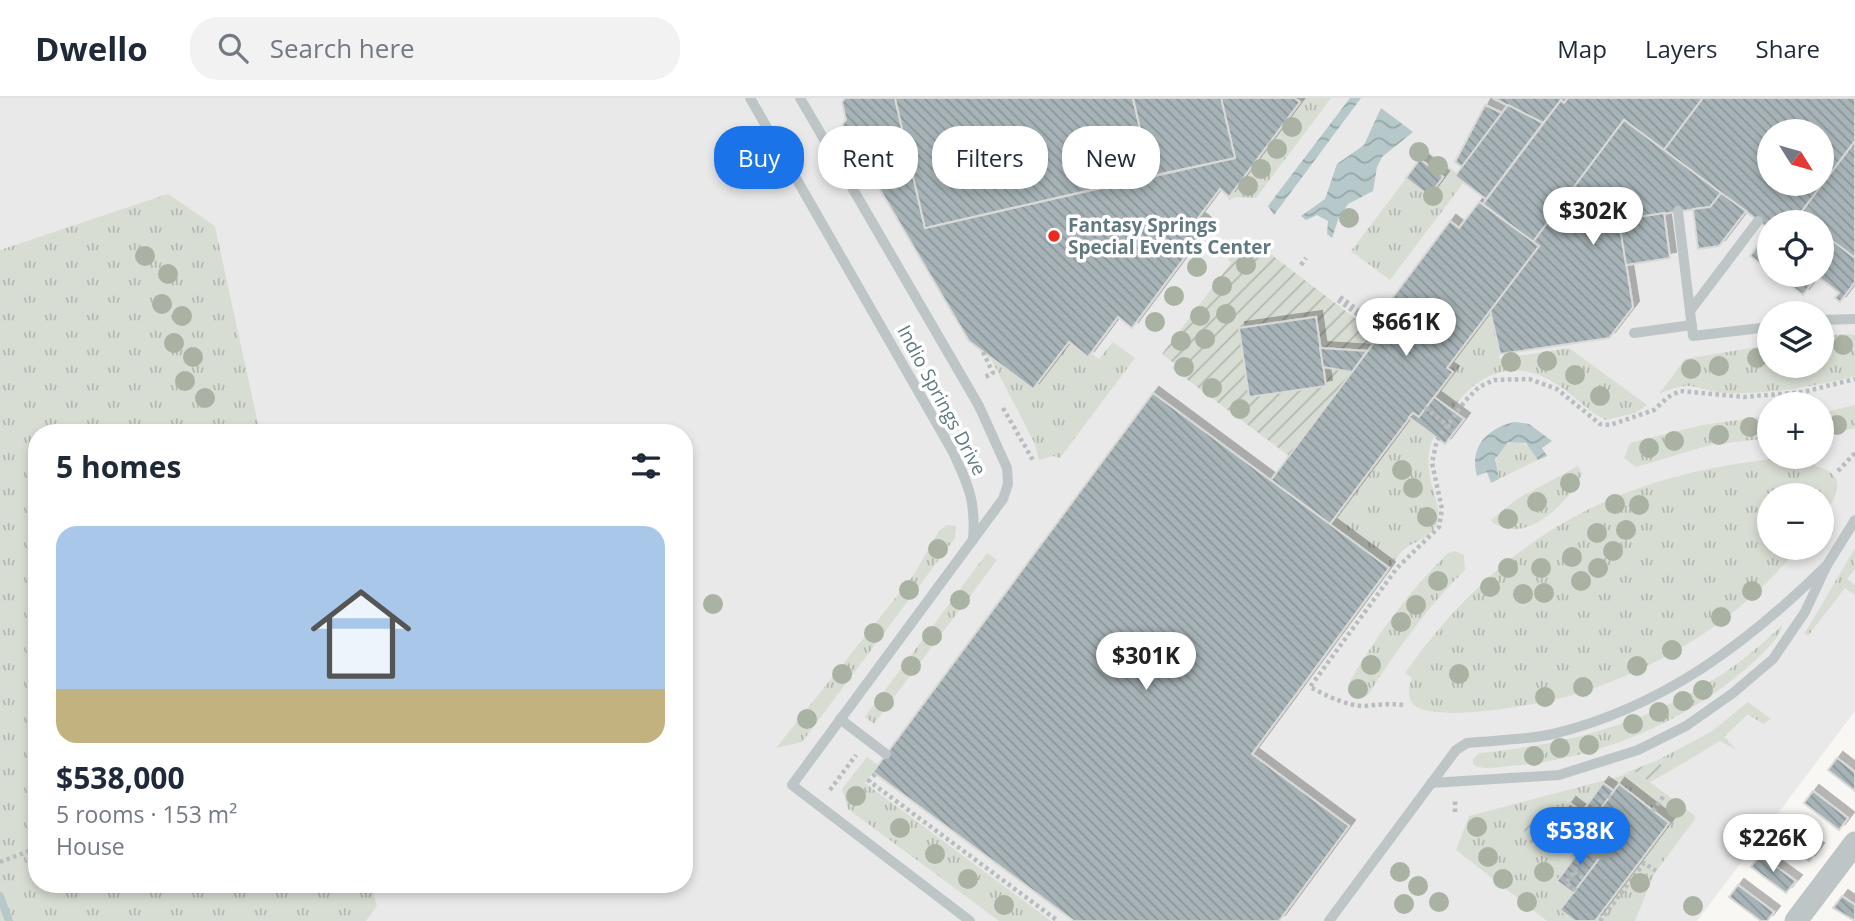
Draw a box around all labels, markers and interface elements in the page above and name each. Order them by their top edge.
search box [190,17,680,80]
text: Dwello [35,26,148,71]
icon: search [214,29,252,67]
text: Search here [270,30,415,66]
text: Map [1557,32,1607,65]
text: Layers [1645,32,1718,65]
text: Share [1756,32,1820,65]
north arrow [1757,119,1834,196]
map controls [1757,119,1834,560]
chip: Buy [714,126,804,189]
chip: Rent [818,126,918,189]
chip: Filters [932,126,1048,189]
chip: New [1062,126,1160,189]
pin: $302K [1544,188,1642,247]
text: $302K [1559,194,1627,226]
button: locate [1757,210,1834,287]
place label: Fantasy Springs Special Events Center [1068,212,1272,260]
marker: Fantasy Springs Special Events Center [1046,228,1062,244]
pin: $661K [1357,299,1455,358]
button: layers [1757,301,1834,378]
text: $661K [1372,305,1440,337]
street label: Indio Springs Drive [891,320,993,480]
button: + [1757,392,1834,469]
text: 5 homes [56,446,181,487]
icon: filters [627,447,665,485]
button: − [1757,483,1834,560]
icon: home [298,571,424,697]
pin: $301K [1097,632,1195,692]
text: $301K [1112,639,1180,671]
text: $538,000 [56,757,185,798]
text: 5 rooms · 153 m² [56,798,237,830]
pin: $538K [1531,808,1629,867]
text: $538K [1546,814,1614,846]
pin: $226K [1724,814,1822,874]
text: $226K [1739,821,1807,853]
text: House [56,830,125,862]

